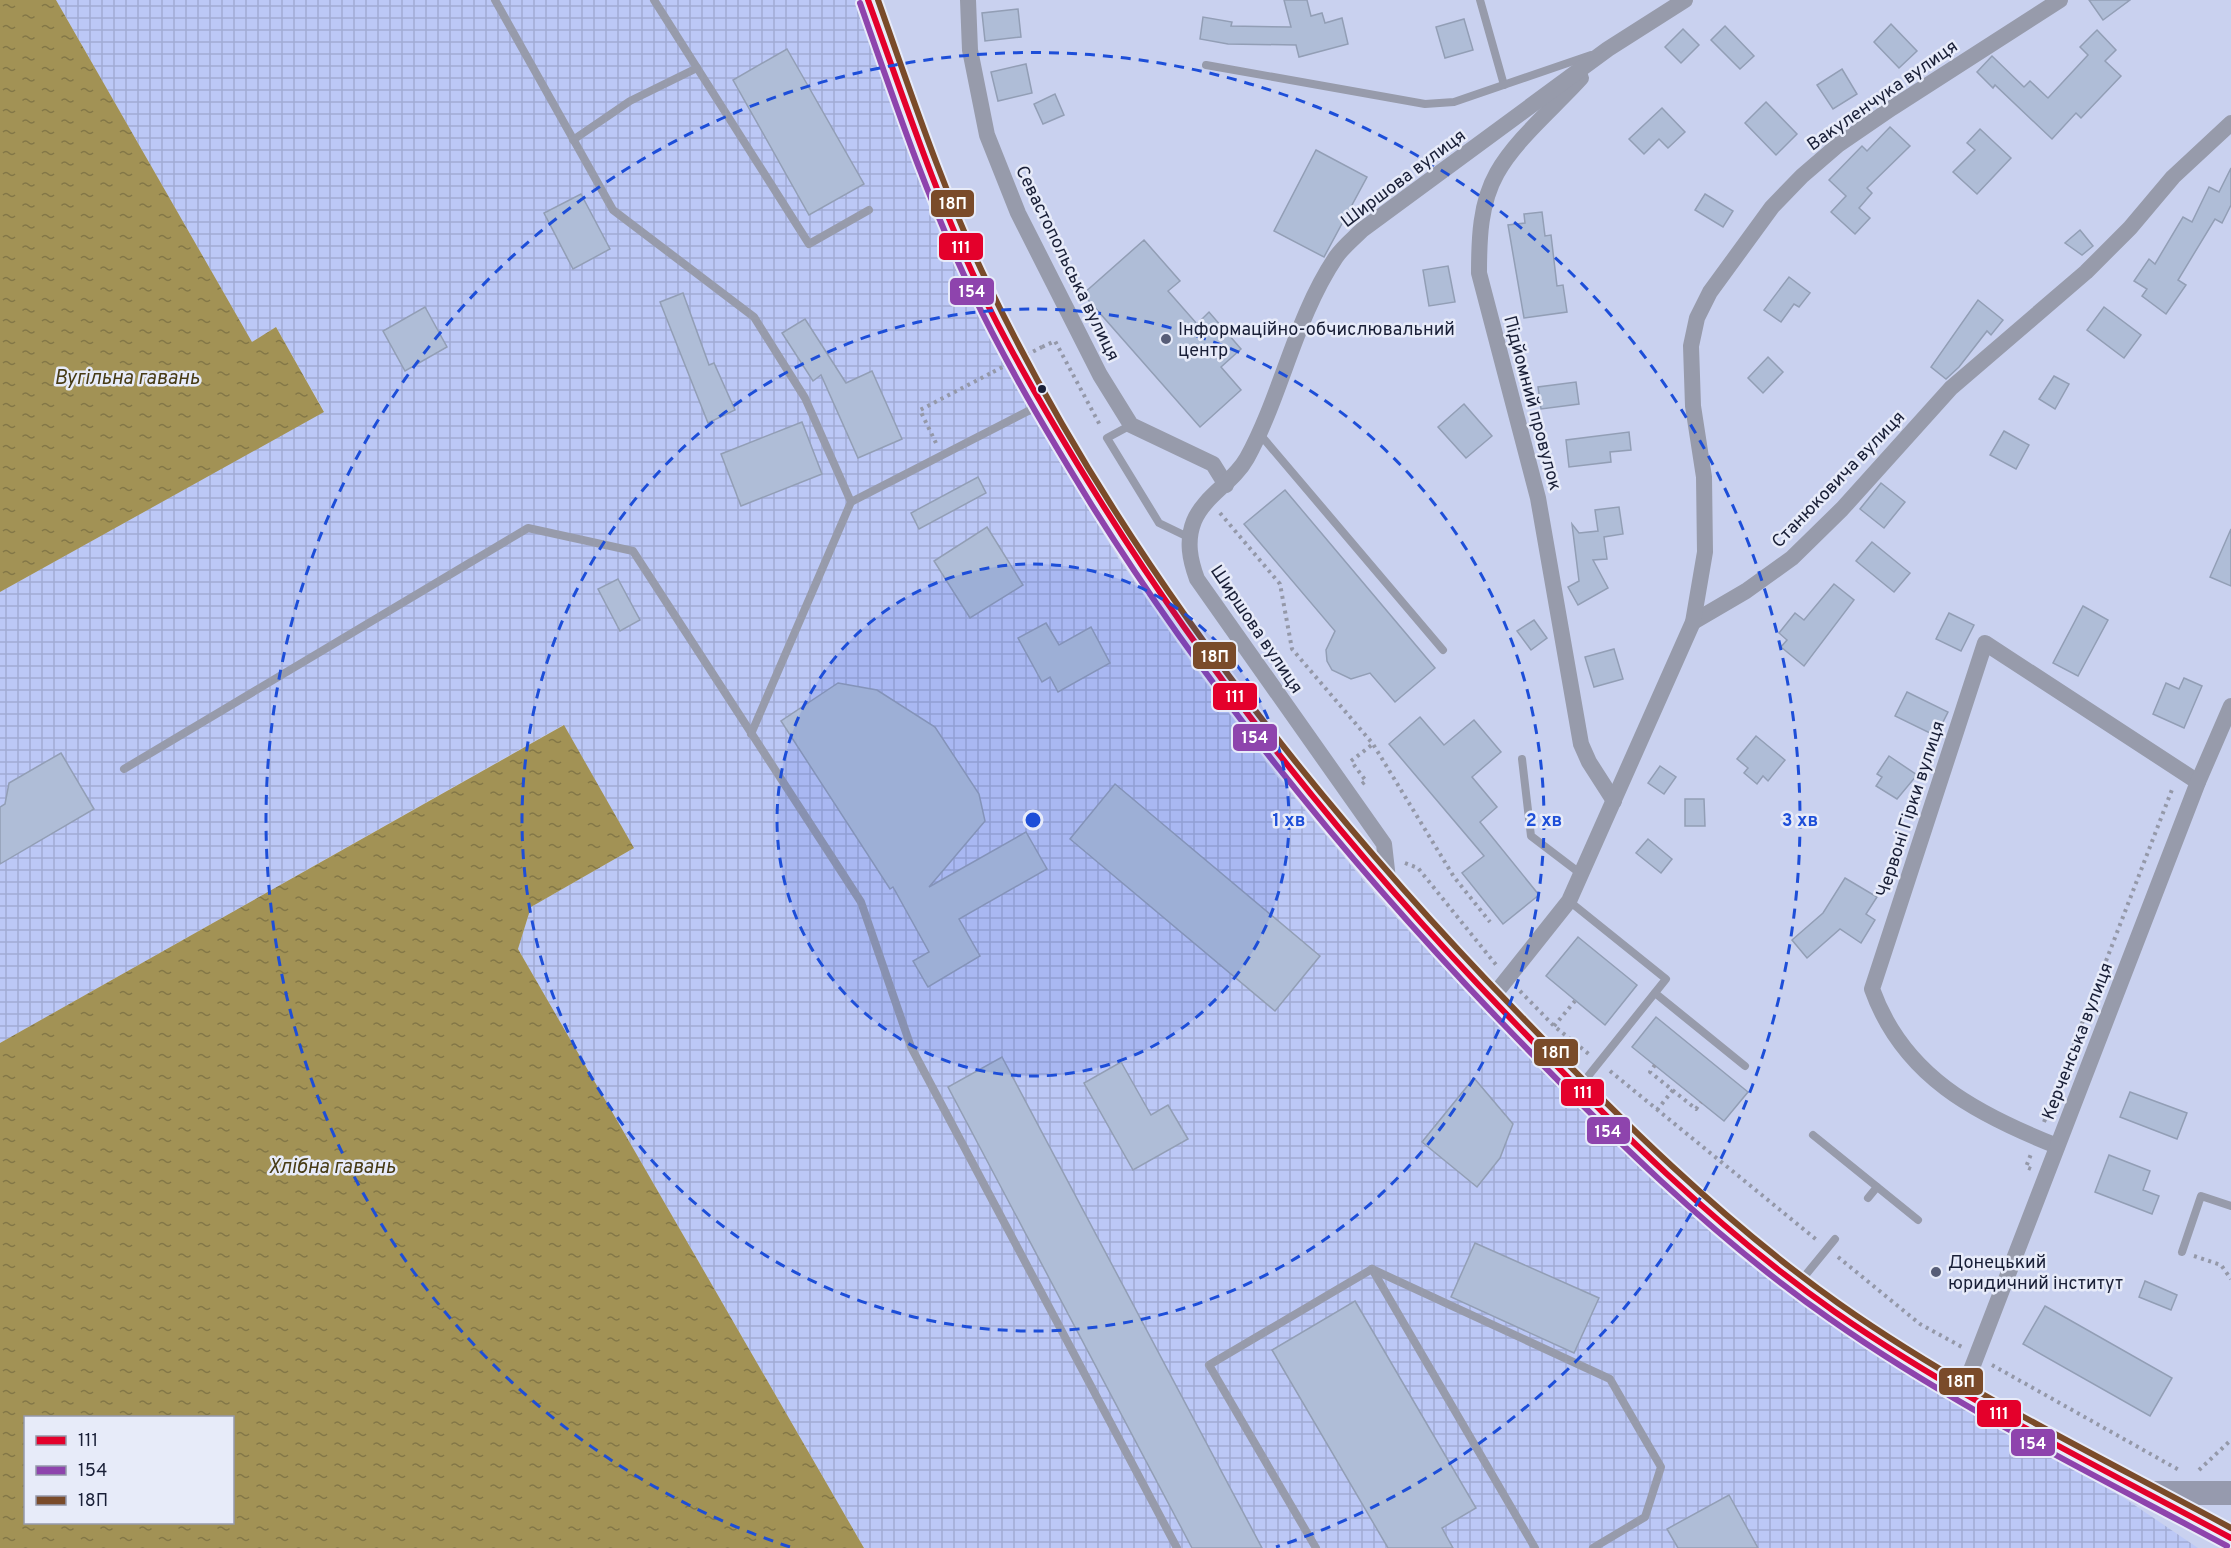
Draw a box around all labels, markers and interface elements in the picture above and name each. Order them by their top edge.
street label: Вакуленчука вулиця [1803,36,1963,157]
street label: Ширшова вулиця [1337,125,1471,234]
street label: Севастопольська вулиця [1009,162,1124,365]
line badge: 18П [930,189,975,218]
text: 18П [939,195,967,215]
line badge: 111 [938,232,984,261]
text: 111 [951,239,971,259]
line badge: 154 [949,277,995,306]
text: 154 [959,283,985,303]
street label: Підйомний провулок [1497,313,1566,493]
place label: Інформаційно-обчислювальний центр [1178,319,1455,363]
marker: Інформаційно-обчислювальний центр [1159,332,1173,346]
water label: Вугільна гавань [54,366,200,392]
unlabelled marker [1036,383,1048,395]
street label: Станюковича вулиця [1768,407,1911,554]
street label: Ширшова вулиця [1204,561,1307,699]
line badge: 18П [1192,641,1237,670]
text: 18П [1201,648,1229,668]
line badge: 111 [1212,682,1258,711]
text: 111 [1225,688,1245,708]
street label: Червоні Гірки вулиця [1872,718,1951,901]
line badge: 154 [1232,723,1278,752]
text: 154 [1242,729,1268,749]
centre of rings [1023,810,1043,830]
text: 1 хв [1273,810,1305,833]
text: 2 хв [1526,810,1562,833]
text: 3 хв [1782,810,1818,833]
street label: Керченська вулиця [2038,960,2119,1124]
line badge: 18П [1533,1038,1579,1067]
text: 18П [1542,1044,1570,1064]
line badge: 111 [1560,1078,1605,1107]
text: 111 [1573,1084,1593,1104]
line badge: 154 [1586,1116,1631,1145]
text: 154 [1595,1123,1621,1143]
water label: Хлібна гавань [268,1155,396,1181]
place label: Донецький юридичний інститут [1948,1252,2123,1296]
marker: Донецький юридичний інститут [1929,1265,1943,1279]
line badge: 18П [1938,1367,1984,1396]
text: 18П [1947,1373,1975,1393]
line badge: 111 [1976,1399,2022,1428]
text: 111 [1989,1405,2009,1425]
legend [24,1416,234,1524]
line badge: 154 [2010,1428,2056,1457]
text: 111 [78,1430,98,1453]
text: 154 [2020,1435,2046,1455]
text: 154 [78,1460,107,1483]
text: 18П [78,1490,108,1513]

